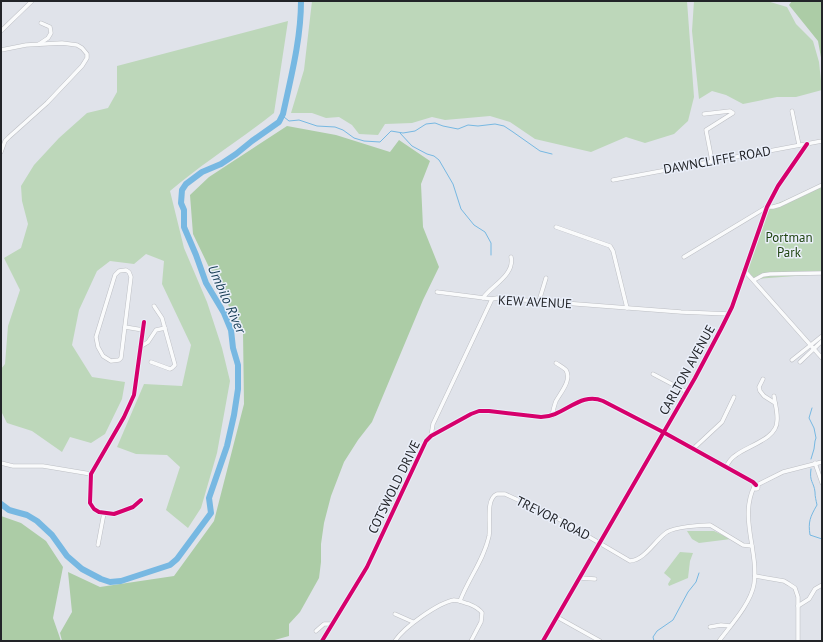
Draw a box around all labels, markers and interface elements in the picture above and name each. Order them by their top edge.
street label: DAWNCLIFFE ROAD [662,142,772,178]
park label: Portman Park [765,229,813,261]
water label: Umbilo River [204,262,251,337]
street label: KEW AVENUE [498,292,572,312]
street label: CARLTON AVENUE [655,322,719,418]
street label: COTSWOLD DRIVE [364,437,424,537]
street label: TREVOR ROAD [513,492,593,544]

